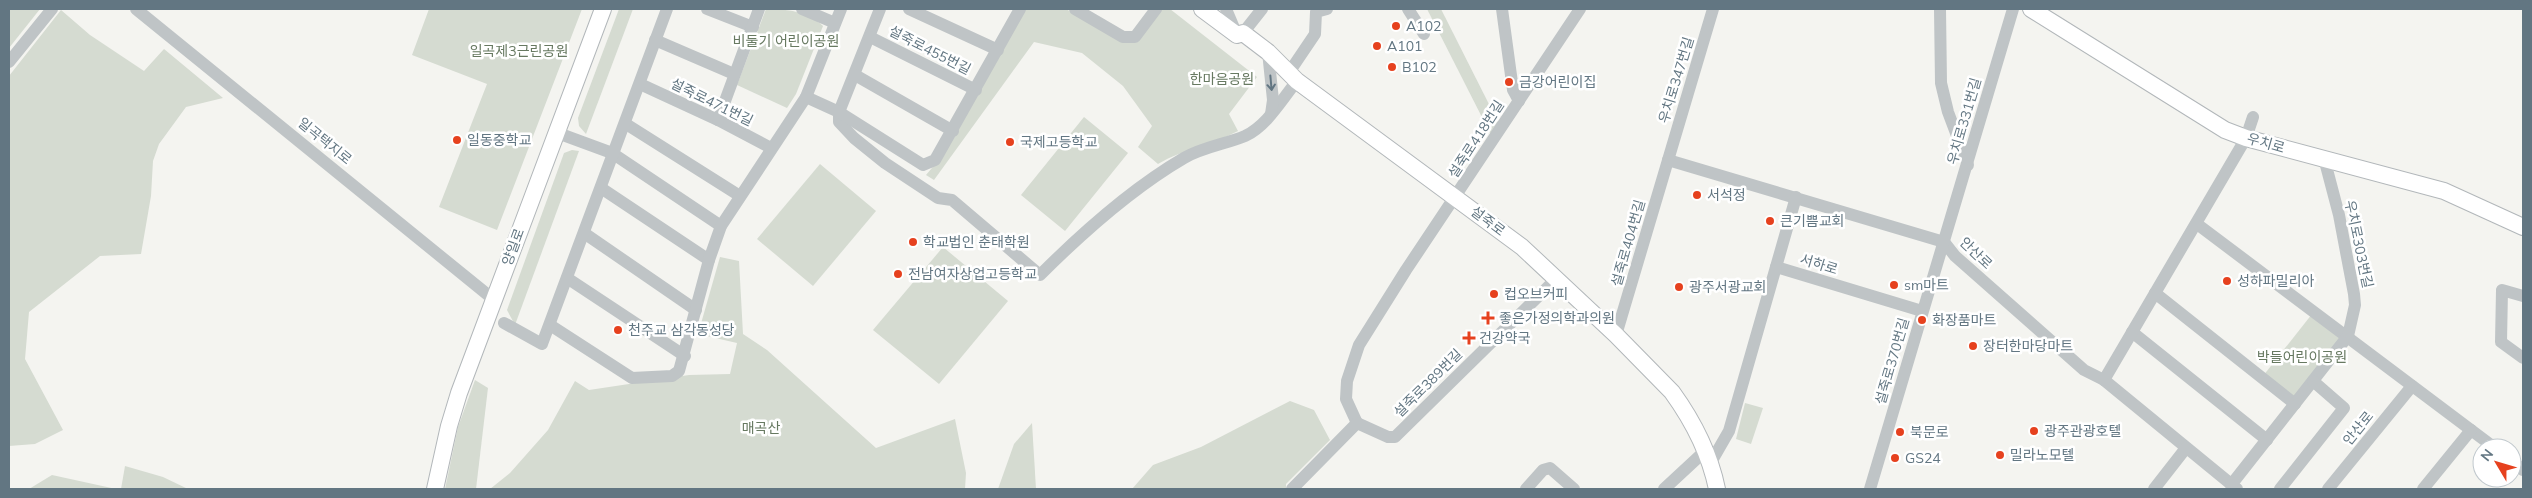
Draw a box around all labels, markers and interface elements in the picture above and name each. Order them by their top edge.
place label: A102 [1406,17,1442,35]
marker: A102 [1390,20,1402,32]
street label: 설죽로455번길 [886,22,974,78]
park label: 비둘기 어린이공원 [733,32,839,50]
street label: 우치로347번길 [1654,35,1698,125]
place label: A101 [1387,37,1423,55]
marker: A101 [1371,40,1383,52]
park label: 일곡제3근린공원 [470,42,568,60]
place label: B102 [1402,58,1437,76]
marker: B102 [1386,61,1398,73]
park label: 한마음공원 [1190,70,1254,88]
place label: 금강어린이집 [1519,73,1596,91]
street label: 설죽로471번길 [668,74,756,130]
one-way arrow [1266,75,1276,91]
street label: 우치로331번길 [1943,75,1985,167]
marker: 금강어린이집 [1503,76,1515,88]
street label: 설죽로418번길 [1444,97,1508,181]
street label: 일곡택지로 [294,114,356,168]
street label: 우치로 [2245,129,2287,157]
place label: 일동중학교 [467,131,532,149]
place label: 국제고등학교 [1020,133,1097,151]
marker: 일동중학교 [451,134,463,146]
marker: 국제고등학교 [1004,136,1016,148]
place label: 서석정 [1707,186,1746,204]
marker: 서석정 [1691,189,1703,201]
street label: 설죽로404번길 [1607,197,1649,289]
street label: 우치로303번길 [2341,198,2377,290]
street label: 설죽로 [1467,202,1509,240]
place label: 큰기쁨교회 [1780,212,1844,230]
marker: 큰기쁨교회 [1764,215,1776,227]
street label: 양일로 [498,226,528,268]
place label: 학교법인 춘태학원 [923,233,1030,251]
street label: 안산로 [1956,233,1996,273]
marker: 학교법인 춘태학원 [907,236,919,248]
street label: 서하로 [1798,250,1840,278]
place label: 전남여자상업고등학교 [908,265,1037,283]
marker: 전남여자상업고등학교 [892,268,904,280]
place label: 성하파밀리아 [2237,272,2314,290]
marker: 성하파밀리아 [2221,275,2233,287]
place label: sm마트 [1904,276,1949,294]
place label: 광주서광교회 [1689,278,1766,296]
marker: sm마트 [1888,279,1900,291]
marker: 광주서광교회 [1673,281,1685,293]
place label: 컵오브커피 [1504,285,1568,303]
marker: 컵오브커피 [1488,288,1500,300]
place label: 좋은가정의학과의원 [1499,309,1615,327]
marker: 좋은가정의학과의원 [1481,311,1495,325]
place label: 화장품마트 [1932,311,1997,329]
marker: 화장품마트 [1916,314,1928,326]
street label: 설죽로370번길 [1871,315,1913,407]
place label: 천주교 삼각동성당 [628,321,735,339]
marker: 천주교 삼각동성당 [612,324,624,336]
place label: 건강약국 [1479,329,1531,347]
marker: 건강약국 [1463,332,1475,344]
place label: 장터한마당마트 [1983,337,2073,355]
marker: 장터한마당마트 [1967,340,1979,352]
street label: 설죽로389번길 [1390,345,1466,421]
park label: 박들어린이공원 [2257,348,2347,366]
street label: 안산로 [2339,407,2377,449]
park label: 매곡산 [742,419,780,437]
place label: 광주관광호텔 [2044,422,2121,440]
place label: 북문로 [1910,423,1949,441]
marker: 광주관광호텔 [2028,425,2040,437]
marker: 북문로 [1894,426,1906,438]
north arrow [2472,438,2522,488]
text: N [2476,445,2497,465]
place label: 밀라노모텔 [2010,446,2074,464]
place label: GS24 [1905,449,1941,467]
marker: 밀라노모텔 [1994,449,2006,461]
marker: GS24 [1889,452,1901,464]

